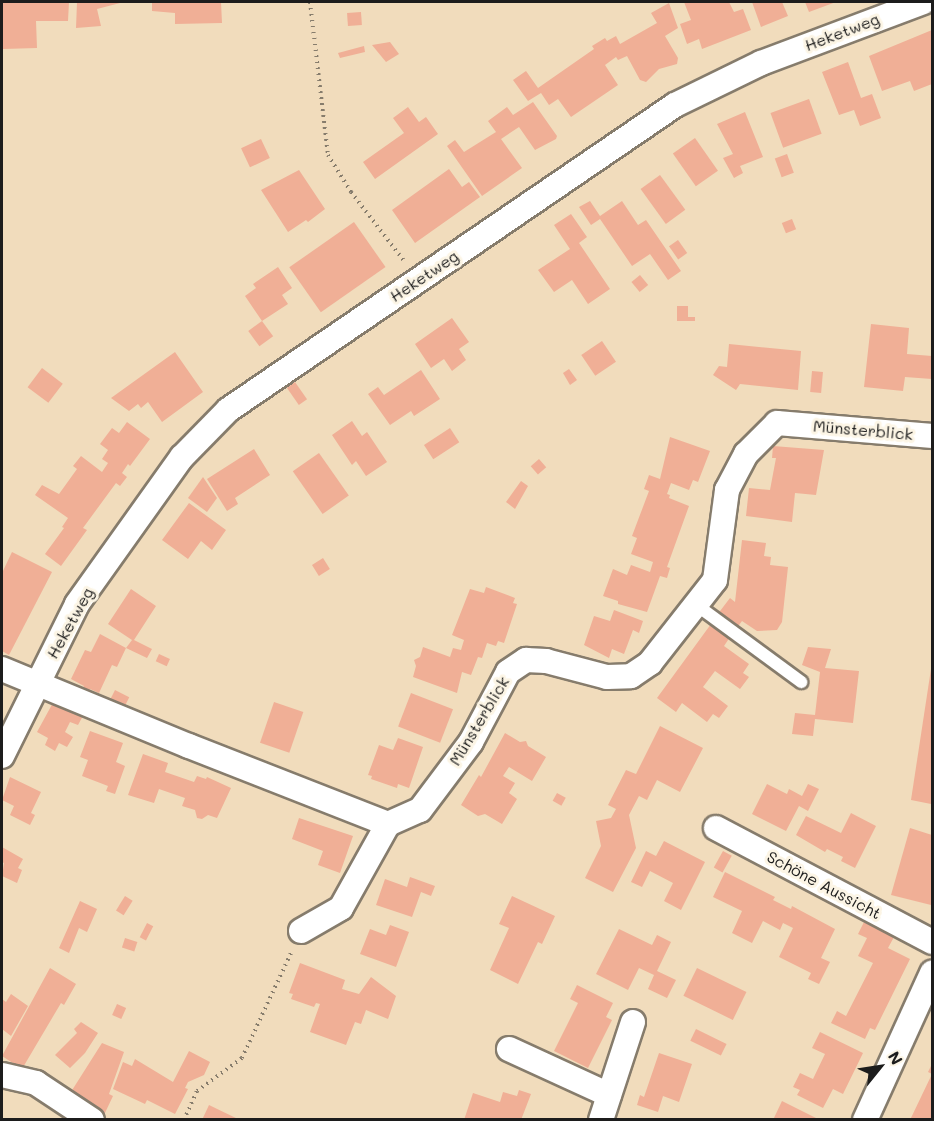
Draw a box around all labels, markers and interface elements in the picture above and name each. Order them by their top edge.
street label: Heketweg [802,9,882,55]
street label: Heketweg [386,246,462,306]
street label: Münsterblick [812,416,914,444]
street label: Heketweg [43,584,97,662]
street label: Münsterblick [445,673,513,769]
street label: Schöne Aussicht [764,847,884,923]
north arrow [850,1037,910,1097]
text: N [884,1047,908,1068]

